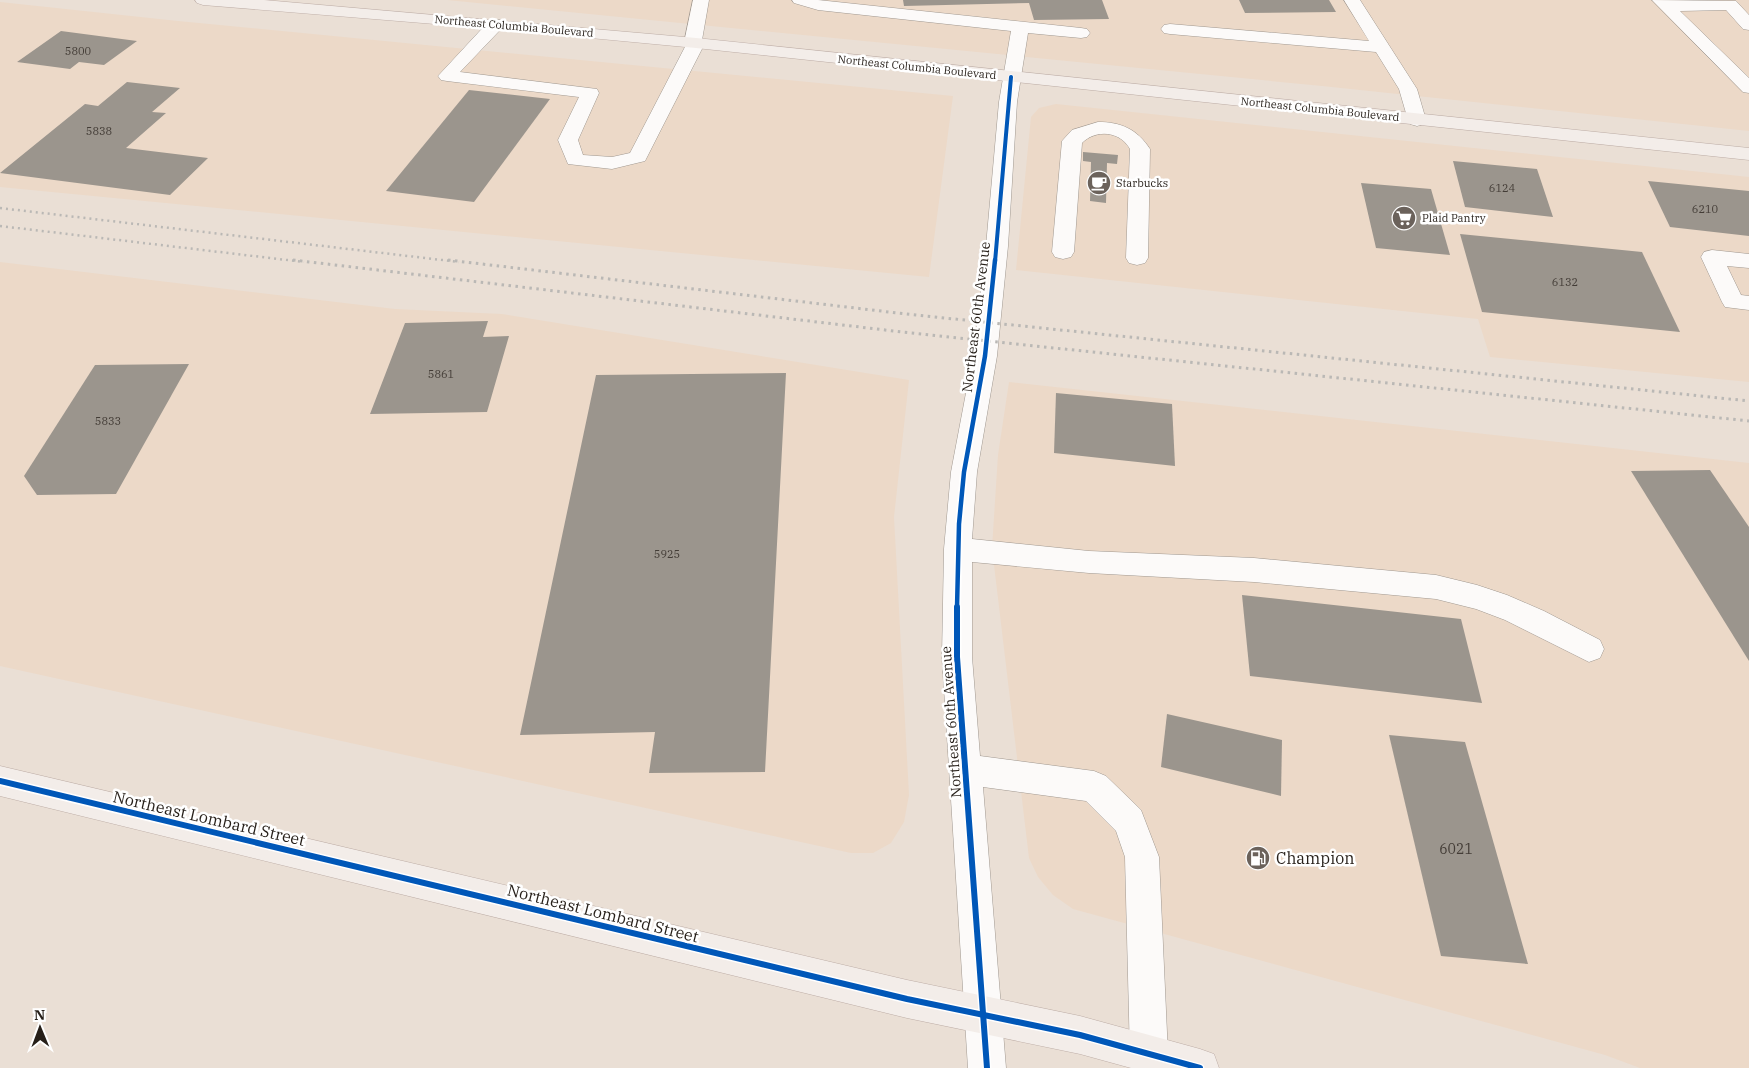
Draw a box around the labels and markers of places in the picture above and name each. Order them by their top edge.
cafe icon: Starbucks [1086,170,1112,196]
place label: Starbucks [1116,176,1168,190]
supermarket icon: Plaid Pantry [1391,205,1417,231]
place label: Plaid Pantry [1422,211,1486,225]
fuel station icon: Champion [1245,845,1271,871]
place label: Champion [1276,848,1354,868]

